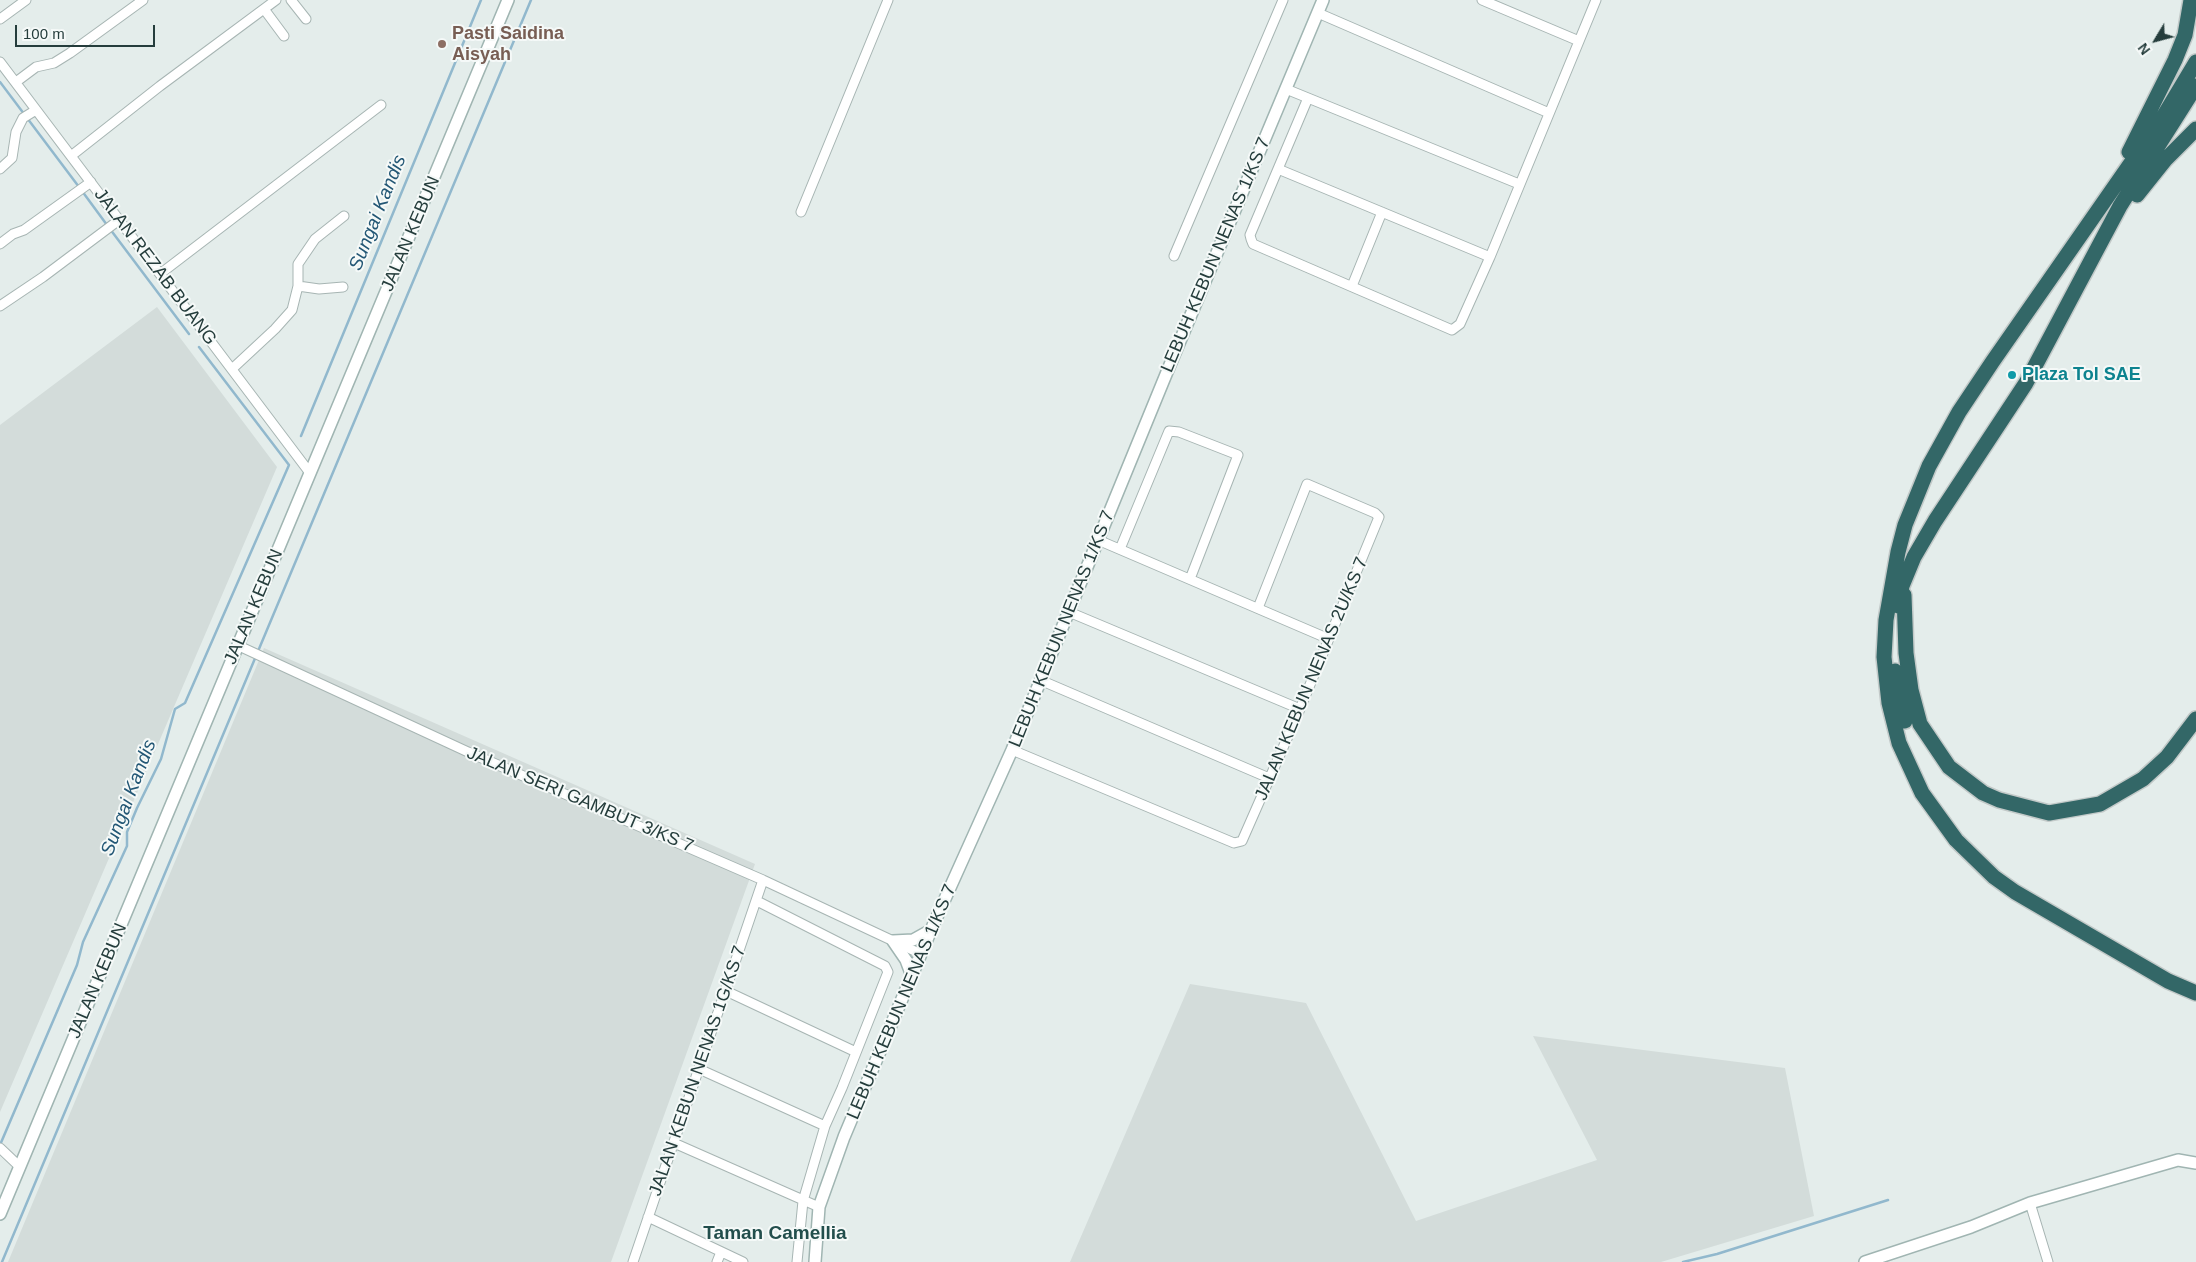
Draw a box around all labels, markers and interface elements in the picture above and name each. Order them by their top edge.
scale bar [18,15,158,47]
north arrow [2131,15,2181,65]
place label: Pasti Saidina Aisyah [452,23,564,66]
text: 100 m [23,25,65,42]
marker: Pasti Saidina Aisyah [436,38,448,50]
text: N [2135,40,2153,58]
street label: LEBUH KEBUN NENAS 1/KS 7 [1157,134,1275,376]
water label: Sungai Kandis [344,152,412,274]
street label: JALAN KEBUN [377,173,445,295]
street label: JALAN REZAB BUANG [89,185,221,349]
place label: Plaza Tol SAE [2022,364,2141,386]
marker: Plaza Tol SAE [2006,369,2018,381]
street label: LEBUH KEBUN NENAS 1/KS 7 [1005,508,1119,750]
street label: JALAN KEBUN [220,546,288,668]
street label: JALAN KEBUN NENAS 2U/KS 7 [1251,554,1373,804]
water label: Sungai Kandis [96,737,162,859]
street label: JALAN SERI GAMBUT 3/KS 7 [463,742,697,858]
street label: LEBUH KEBUN NENAS 1/KS 7 [843,881,961,1123]
street label: JALAN KEBUN [64,920,132,1042]
street label: JALAN KEBUN NENAS 1G/KS 7 [645,943,751,1199]
district label: Taman Camellia [703,1223,847,1245]

